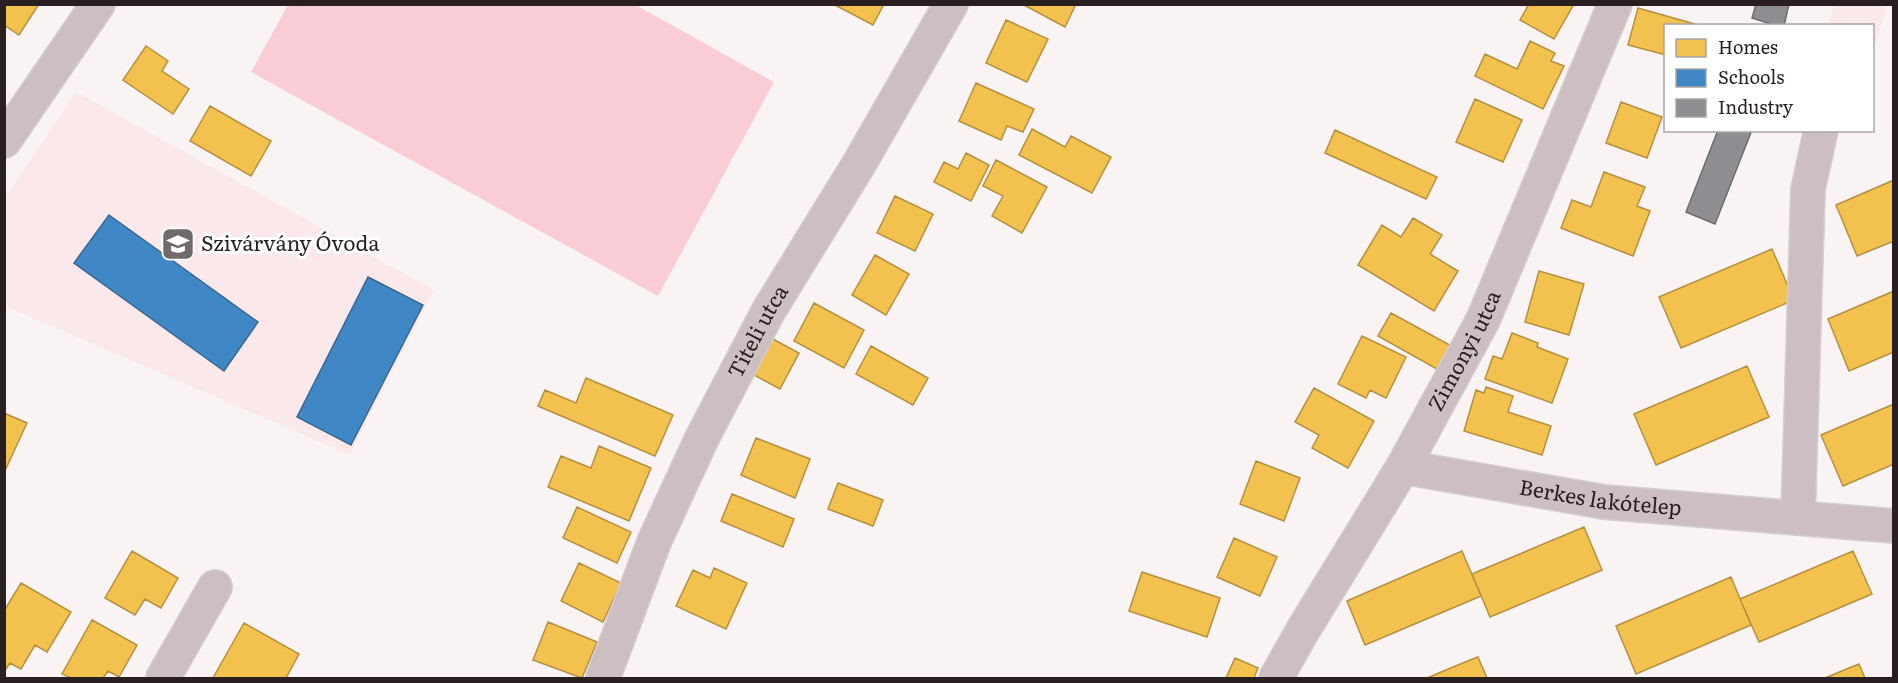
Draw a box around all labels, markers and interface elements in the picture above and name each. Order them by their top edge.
legend [1664,24,1874,132]
text: Homes [1718,33,1778,60]
text: Schools [1718,63,1784,90]
text: Industry [1718,93,1794,120]
school or university icon: Szivárvány Óvoda [160,226,196,262]
place label: Szivárvány Óvoda [201,226,380,257]
street label: Titeli utca [718,277,794,383]
street label: Zimonyi utca [1419,284,1507,416]
street label: Berkes lakótelep [1517,470,1683,521]

